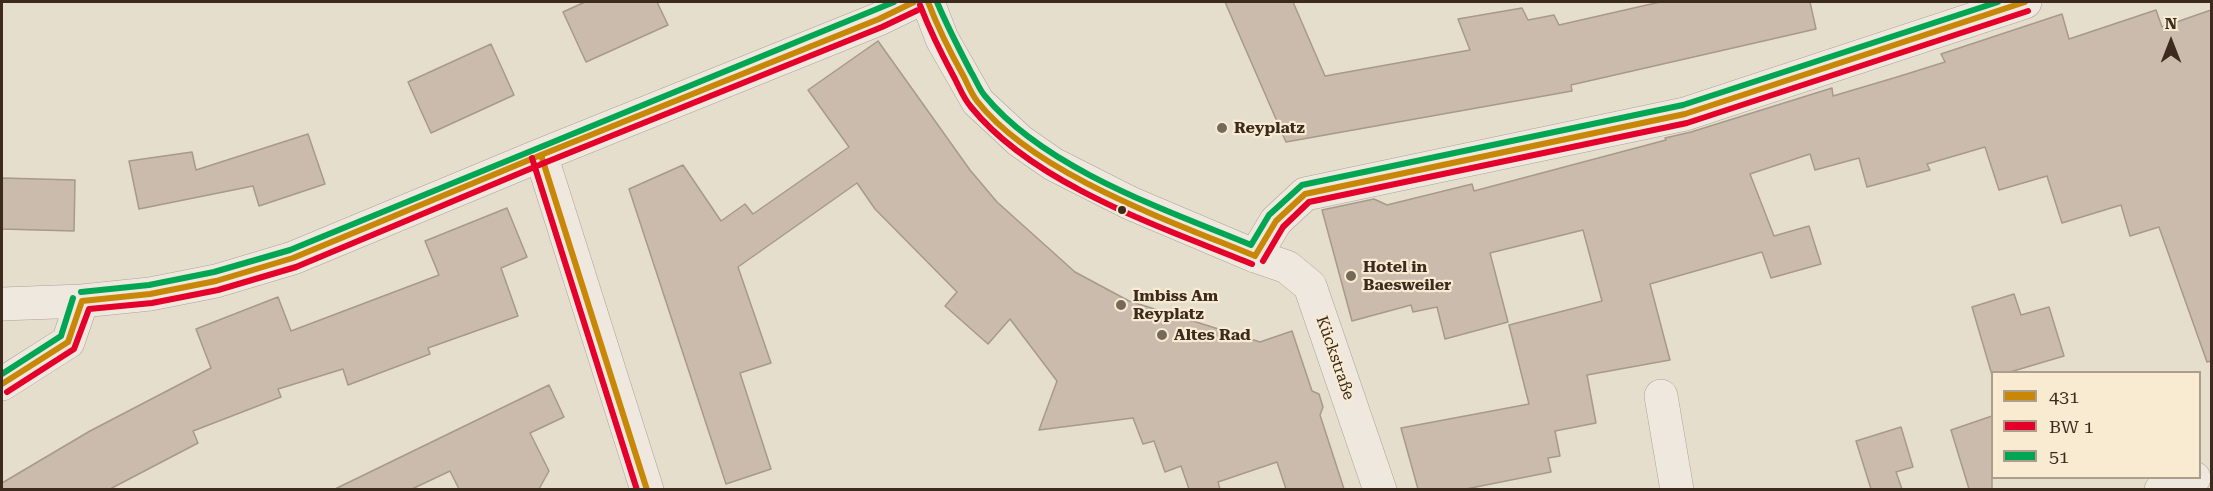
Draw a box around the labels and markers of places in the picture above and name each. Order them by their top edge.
place label: Reyplatz [1234,118,1305,138]
marker: Reyplatz [1215,121,1229,135]
unlabelled marker [1116,204,1128,216]
place label: Hotel in Baesweiler [1363,257,1451,295]
marker: Hotel in Baesweiler [1344,269,1358,283]
place label: Imbiss Am Reyplatz [1133,286,1218,324]
marker: Imbiss Am Reyplatz [1114,298,1128,312]
place label: Altes Rad [1174,325,1251,345]
marker: Altes Rad [1155,328,1169,342]

